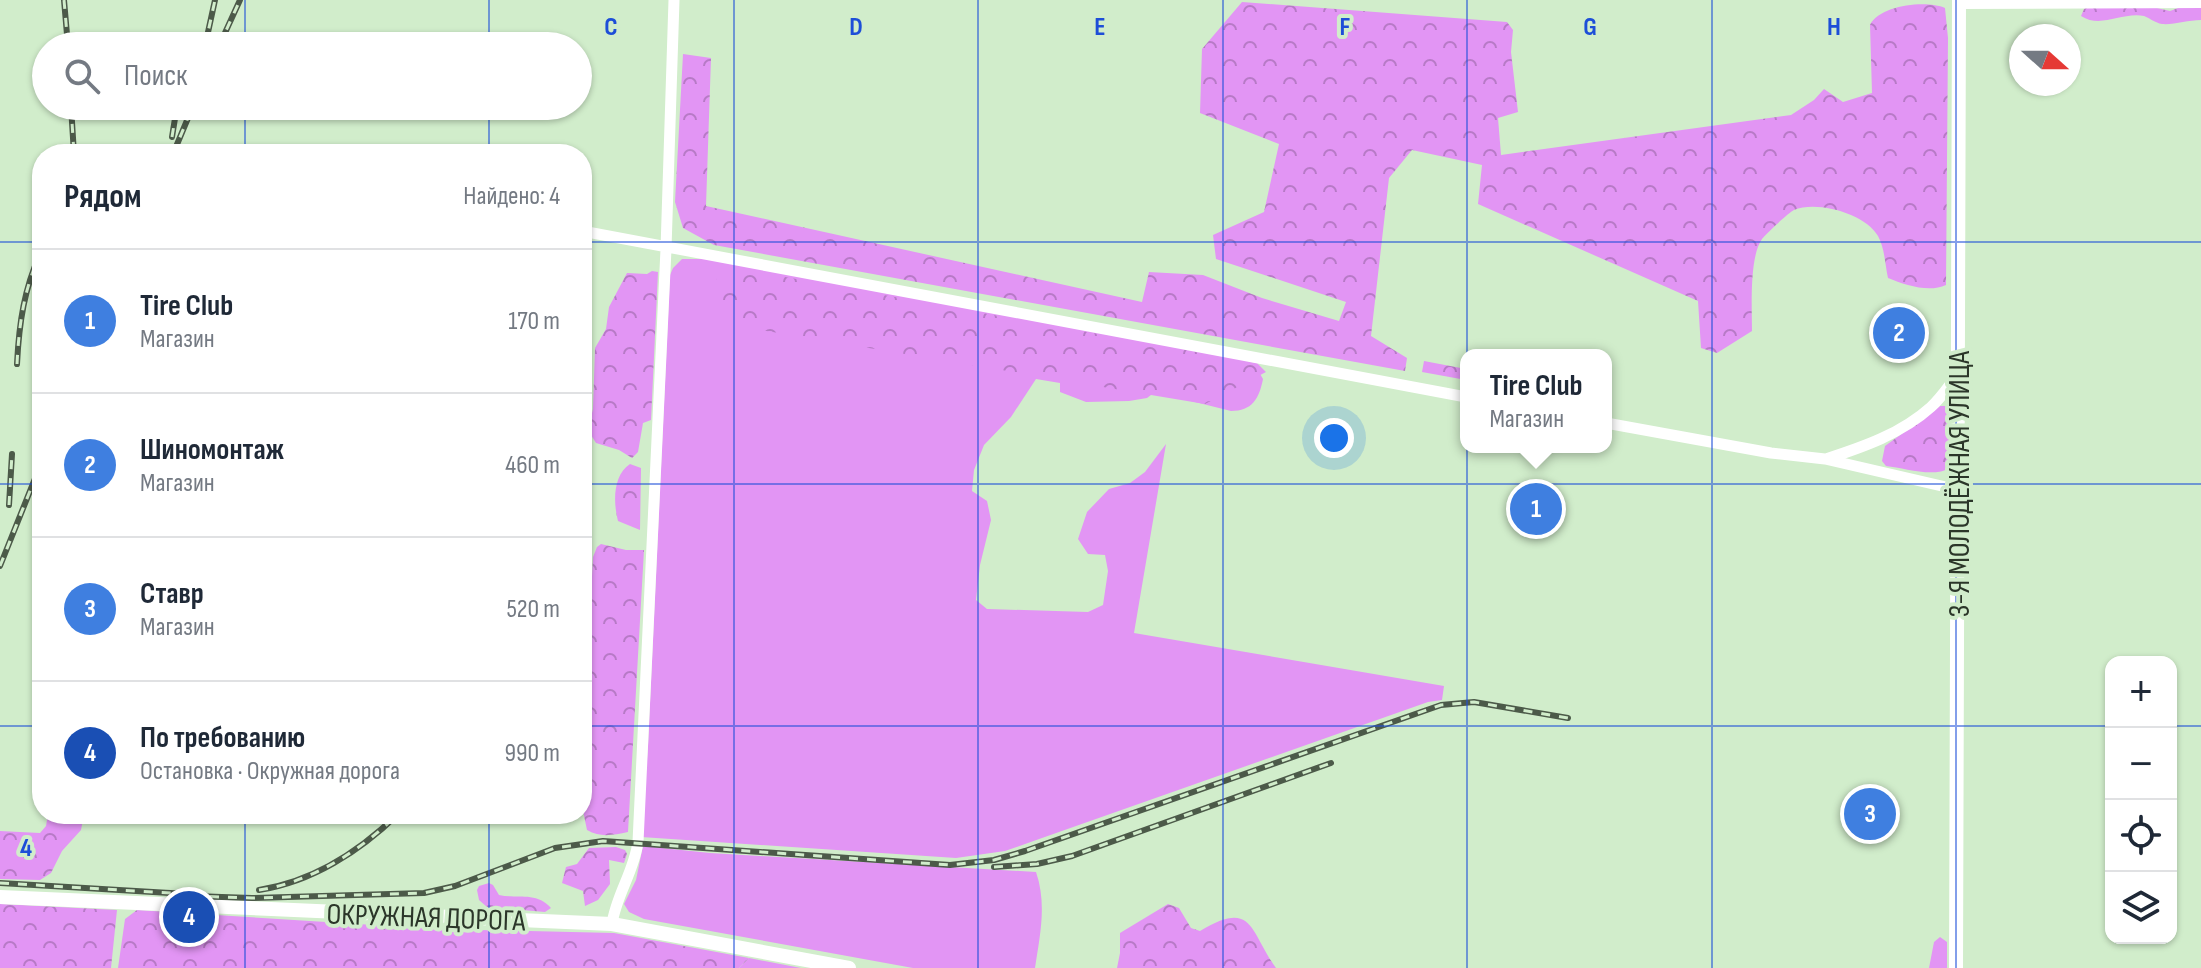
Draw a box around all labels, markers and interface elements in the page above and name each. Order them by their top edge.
text: C [604,12,618,43]
text: D [849,12,863,43]
text: E [1094,12,1106,43]
text: F [1340,12,1351,43]
text: G [1583,12,1597,43]
text: H [1827,12,1841,43]
north arrow [2009,24,2081,96]
search box [32,32,592,120]
icon: search [60,54,104,98]
text: Поиск [124,58,187,94]
text: Рядом [64,176,142,217]
text: Найдено: 4 [463,181,560,212]
text: Tire Club [140,288,233,324]
pin: 2 [1873,303,1925,363]
text: 1 [85,306,95,337]
text: 170 m [508,306,560,337]
text: Магазин [140,324,215,355]
popup [1460,349,1612,453]
street label: 3-Я МОЛОДЁЖНАЯ УЛИЦА [1942,351,1978,617]
text: Tire Club [1489,368,1583,404]
text: Магазин [1489,404,1564,435]
your location [1314,418,1354,458]
text: Шиномонтаж [140,432,284,468]
text: 2 [84,450,96,481]
text: 460 m [505,450,560,481]
text: Магазин [140,468,215,499]
pin: 1 [1510,479,1562,539]
text: Ставр [140,576,204,612]
text: 3 [84,594,96,625]
text: 520 m [506,594,560,625]
text: Магазин [140,612,215,643]
map controls [2105,656,2177,944]
button: + [2105,656,2177,728]
text: По требованию [140,720,305,756]
button: − [2105,728,2177,800]
text: 4 [84,738,96,769]
text: 990 m [505,738,560,769]
text: Остановка · Окружная дорога [140,756,400,787]
pin: 3 [1844,784,1896,844]
button: locate [2105,800,2177,872]
text: 4 [20,833,32,864]
button: layers [2105,872,2177,944]
pin: 4 [163,887,215,947]
street label: ОКРУЖНАЯ ДОРОГА [326,897,526,939]

